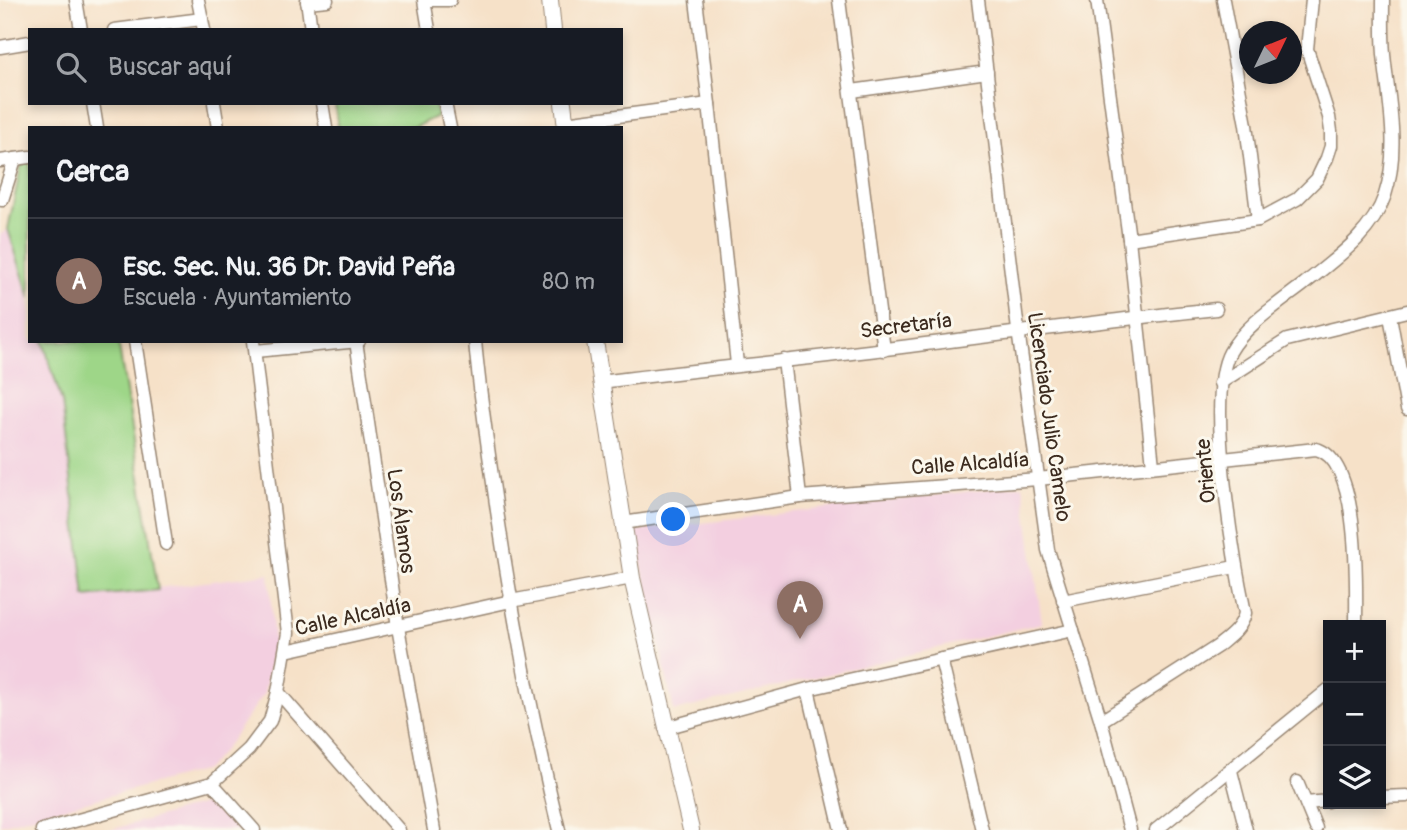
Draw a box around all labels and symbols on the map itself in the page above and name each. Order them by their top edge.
north arrow [1239,21,1302,84]
street label: Secretaría [859,307,953,345]
street label: Licenciado Julio Camelo [1021,311,1077,523]
street label: Oriente [1190,437,1222,505]
street label: Calle Alcaldía [910,446,1030,482]
street label: Los Álamos [380,467,422,576]
your location [656,502,690,536]
pin: A [777,581,823,639]
street label: Calle Alcaldía [293,592,413,642]

